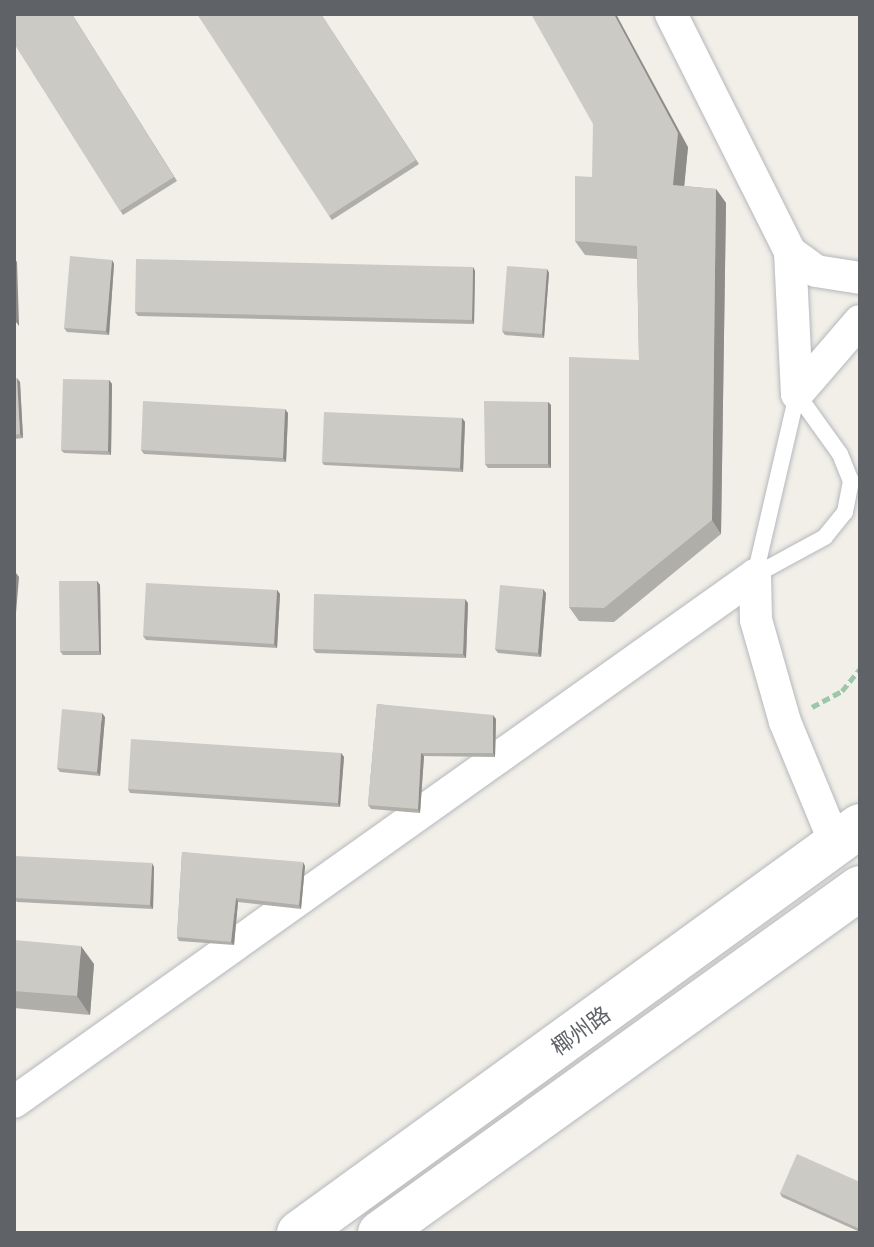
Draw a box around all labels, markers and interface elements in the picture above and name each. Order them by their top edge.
street label: 椰州路 [547,1001,615,1061]

